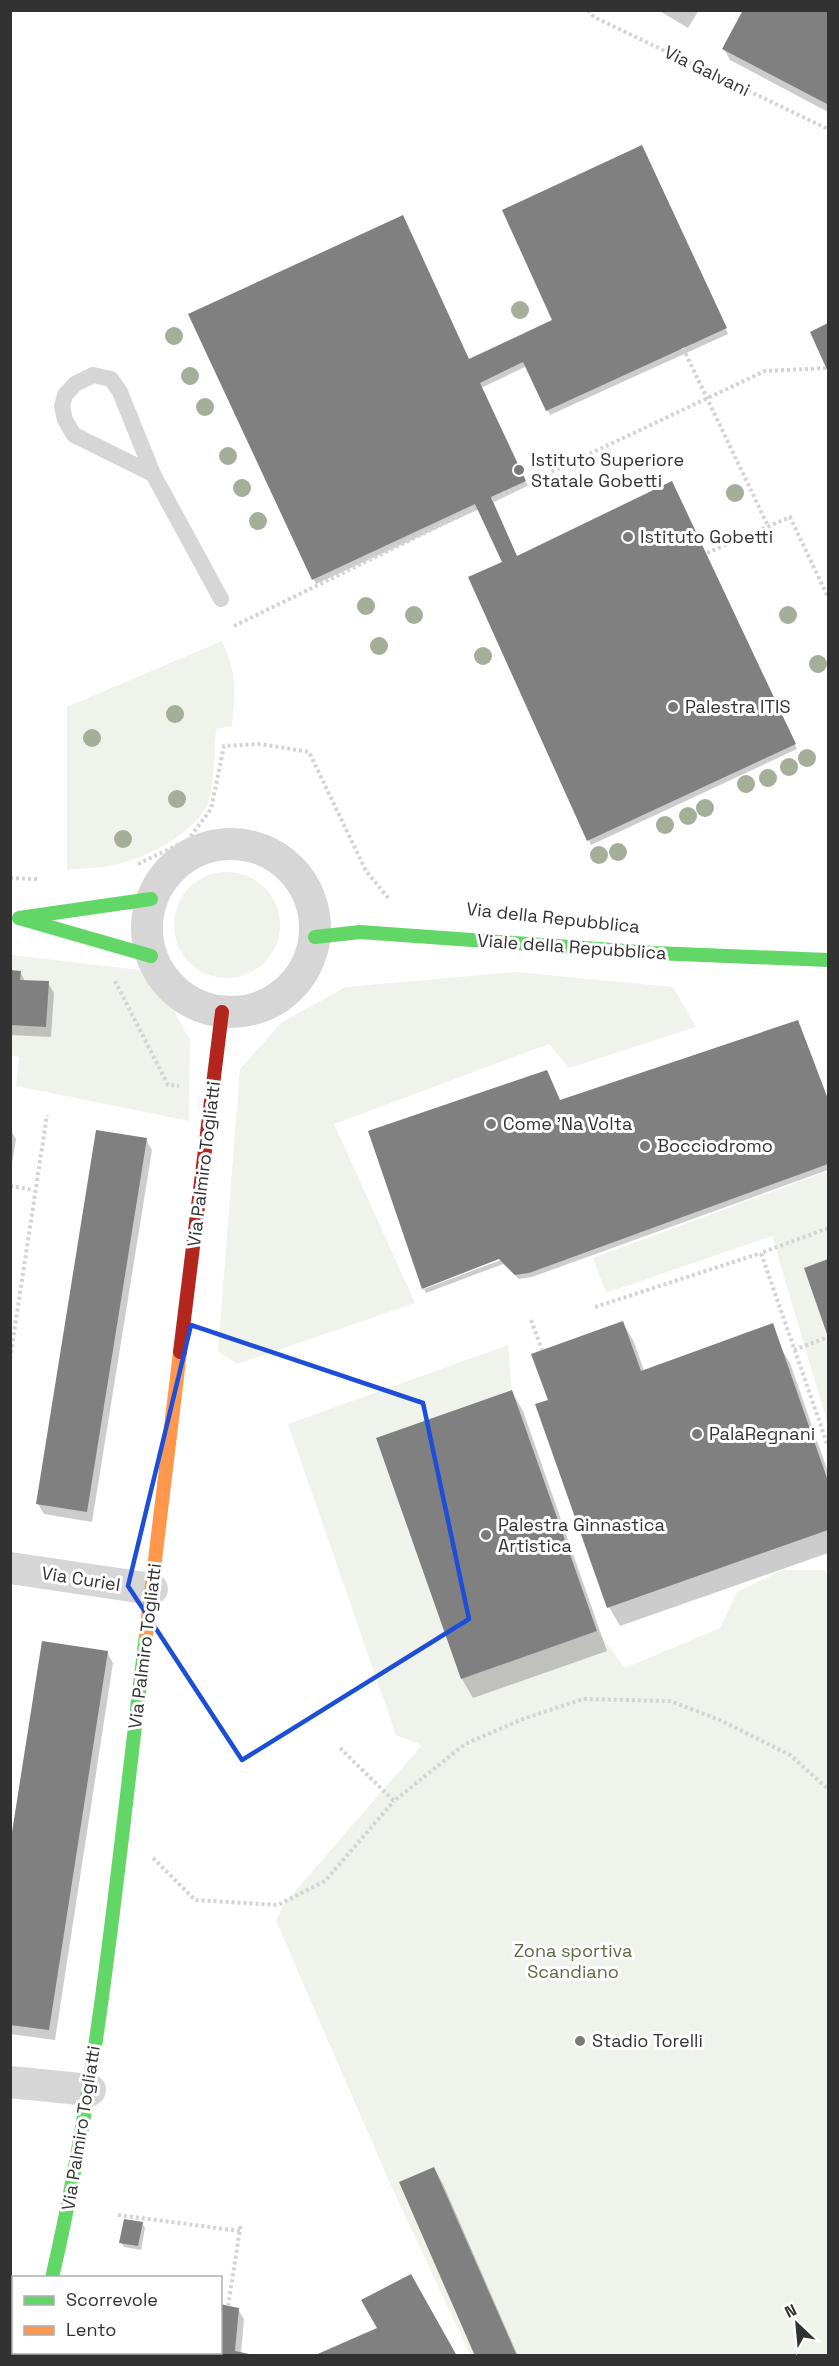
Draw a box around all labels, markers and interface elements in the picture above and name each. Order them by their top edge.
street label: Via Galvani [661,40,754,101]
place label: Istituto Superiore Statale Gobetti [531,448,684,492]
marker: Istituto Superiore Statale Gobetti [512,463,526,477]
place label: Istituto Gobetti [640,525,773,548]
marker: Istituto Gobetti [621,530,635,544]
place label: Palestra ITIS [685,695,790,718]
marker: Palestra ITIS [666,700,680,714]
street label: Via della Repubblica [465,897,641,938]
street label: Viale della Repubblica [477,928,667,965]
street label: Via Palmiro Togliatti [182,1080,225,1248]
place label: Come 'Na Volta [503,1112,632,1135]
marker: Come 'Na Volta [484,1117,498,1131]
place label: Bocciodromo [657,1134,773,1157]
marker: Bocciodromo [638,1139,652,1153]
place label: PalaRegnani [709,1422,815,1445]
marker: PalaRegnani [690,1427,704,1441]
place label: Palestra Ginnastica Artistica [498,1513,665,1557]
marker: Palestra Ginnastica Artistica [479,1528,493,1542]
street label: Via Curiel [40,1561,122,1596]
street label: Via Palmiro Togliatti [123,1562,166,1730]
park label: Zona sportiva Scandiano [514,1939,632,1983]
place label: Stadio Torelli [592,2029,703,2052]
marker: Stadio Torelli [573,2034,587,2048]
street label: Via Palmiro Togliatti [56,2044,105,2212]
legend [12,2276,222,2354]
text: Scorrevole [66,2288,158,2311]
north arrow [767,2294,827,2354]
text: N [781,2299,800,2323]
text: Lento [66,2318,116,2341]

